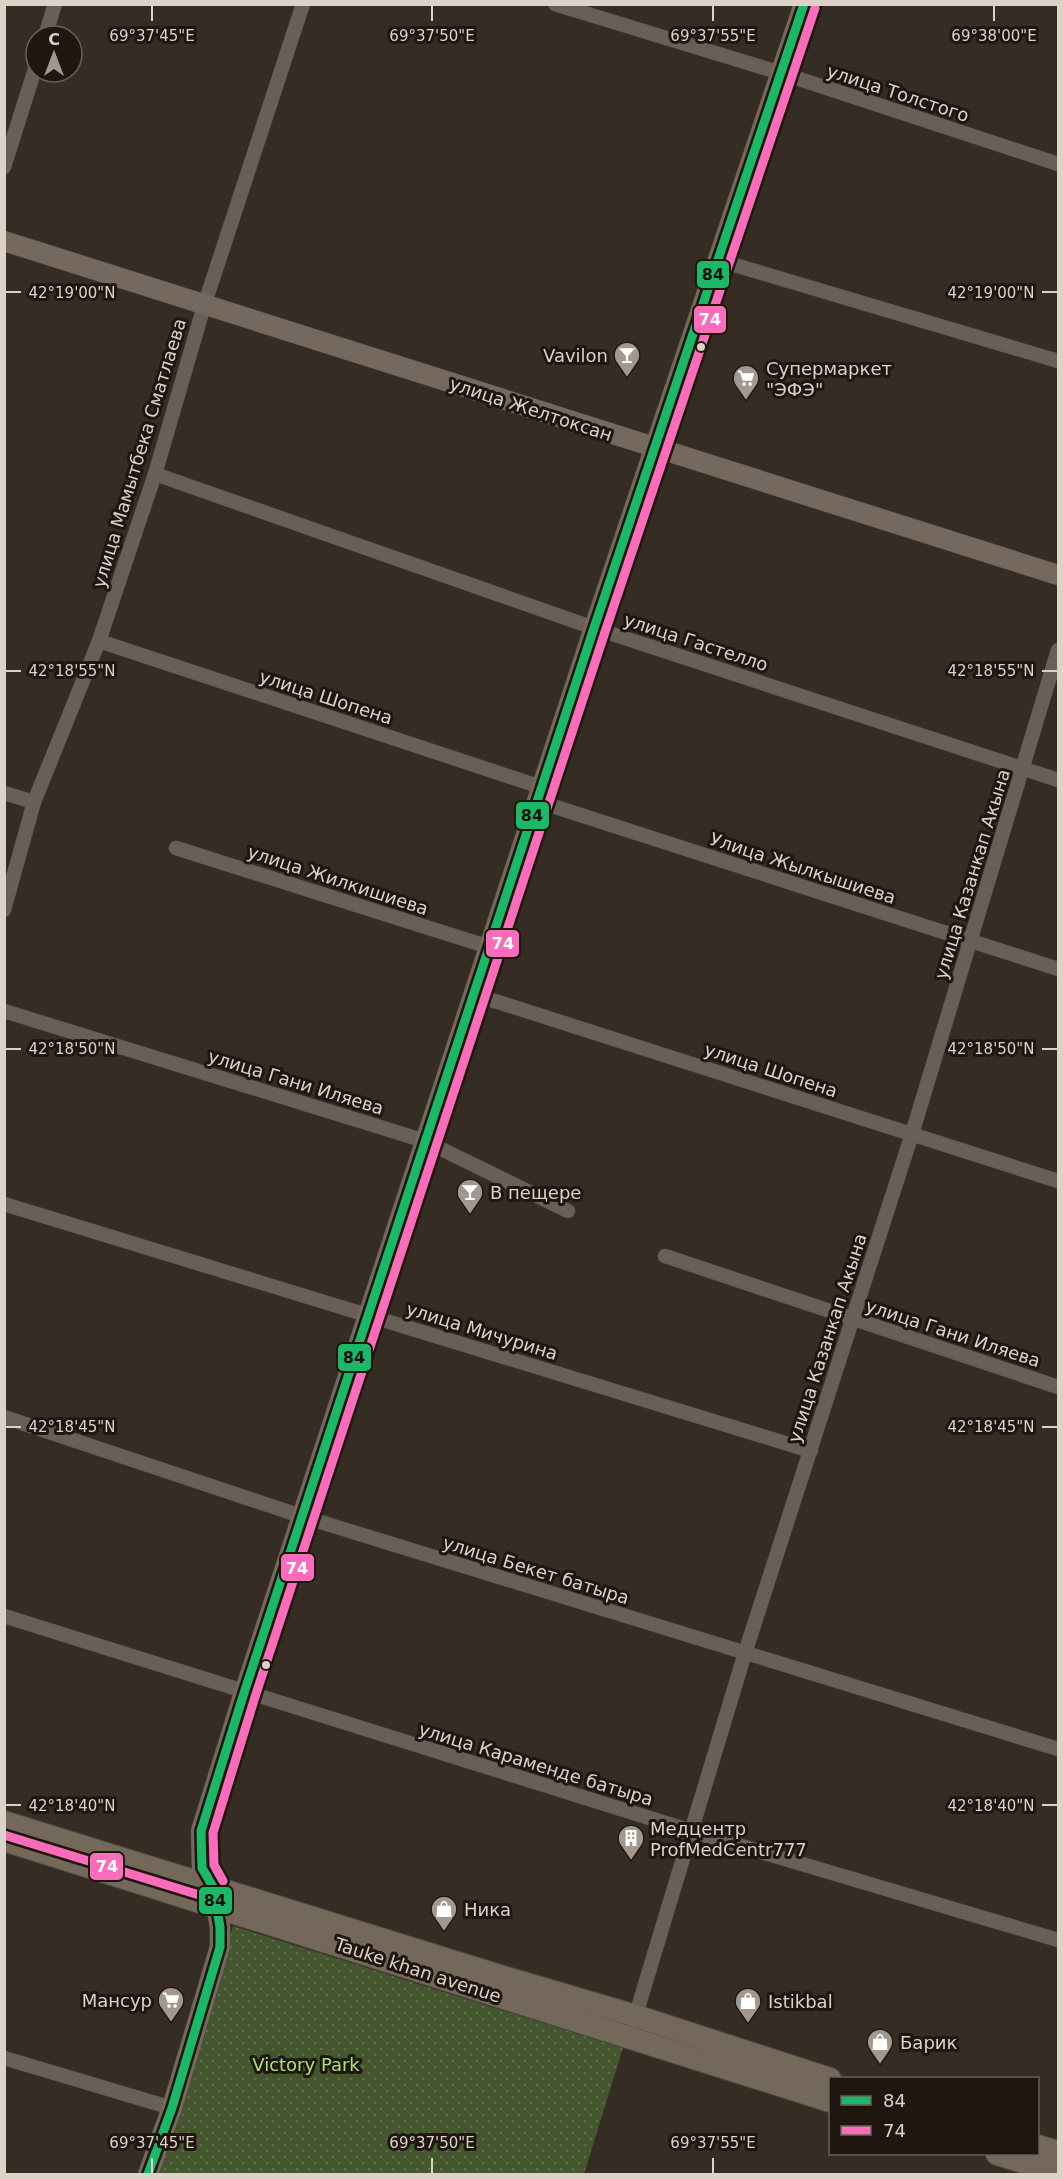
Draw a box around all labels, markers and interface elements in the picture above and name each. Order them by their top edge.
north arrow [24,24,84,84]
text: 69°37'45"E [109,27,195,45]
text: 69°37'50"E [389,27,475,45]
text: 69°37'55"E [670,27,756,45]
text: 69°38'00"E [951,27,1037,45]
text: С [48,30,60,49]
street label: улица Толстого [824,60,972,126]
line badge: 84 [696,260,730,289]
text: 84 [702,265,724,284]
text: 42°19'00"N [28,284,116,302]
text: 42°19'00"N [947,284,1035,302]
line badge: 74 [693,305,727,334]
text: 74 [699,310,721,329]
street label: улица Мамытбека Сматлаева [88,316,190,590]
bar icon: Vavilon [612,340,642,378]
unlabelled marker [695,341,707,353]
place label: Vavilon [543,345,608,366]
place label: Супермаркет "ЭФЭ" [766,358,892,400]
supermarket icon: Супермаркет "ЭФЭ" [731,363,761,401]
street label: улица Желтоксан [447,373,615,445]
street label: улица Гастелло [621,609,771,675]
text: 42°18'55"N [28,662,116,680]
text: 42°18'55"N [947,662,1035,680]
street label: улица Шопена [257,666,395,728]
street label: улица Казанкап Акына [930,766,1014,982]
line badge: 84 [515,801,550,830]
text: 84 [521,806,543,825]
street label: Улица Жылкышиева [707,828,899,908]
street label: улица Жилкишиева [245,841,431,919]
line badge: 74 [485,929,520,958]
text: 74 [492,934,514,953]
street label: улица Шопена [702,1039,840,1101]
text: 42°18'50"N [28,1040,116,1058]
text: 42°18'50"N [947,1040,1035,1058]
street label: улица Гани Иляева [206,1045,386,1119]
bar icon: В пещере [455,1177,485,1215]
place label: В пещере [490,1182,581,1203]
street label: улица Казанкап Акына [783,1231,871,1445]
street label: улица Гани Иляева [863,1295,1043,1371]
street label: улица Мичурина [404,1298,560,1364]
line badge: 84 [337,1343,372,1372]
text: 84 [343,1348,365,1367]
text: 42°18'45"N [28,1418,116,1436]
text: 42°18'45"N [947,1418,1035,1436]
street label: улица Бекет батыра [440,1532,632,1608]
line badge: 74 [280,1553,315,1582]
text: 74 [286,1559,308,1578]
unlabelled marker [260,1659,272,1671]
street label: улица Караменде батыра [416,1718,656,1810]
text: 42°18'40"N [28,1797,116,1815]
text: 42°18'40"N [947,1797,1035,1815]
place label: Медцентр ProfMedCentr777 [650,1818,807,1860]
building icon: Медцентр ProfMedCentr777 [616,1823,646,1861]
line badge: 74 [89,1852,124,1881]
text: 74 [96,1857,118,1876]
line badge: 84 [198,1886,233,1915]
text: 84 [204,1891,226,1910]
shop icon: Ника [429,1894,459,1932]
place label: Ника [464,1899,511,1920]
street label: Tauke khan avenue [331,1933,504,2007]
supermarket icon: Мансур [156,1985,186,2023]
shop icon: Istikbal [733,1986,763,2024]
place label: Мансур [82,1990,152,2011]
place label: Istikbal [768,1991,833,2012]
shop icon: Барик [865,2027,895,2065]
place label: Барик [900,2032,958,2053]
park label: Victory Park [252,2054,360,2075]
legend [829,2077,1039,2155]
text: 84 [883,2090,906,2111]
text: 74 [883,2120,906,2141]
text: 69°37'45"E [109,2134,195,2152]
text: 69°37'50"E [389,2134,475,2152]
text: 69°37'55"E [670,2134,756,2152]

